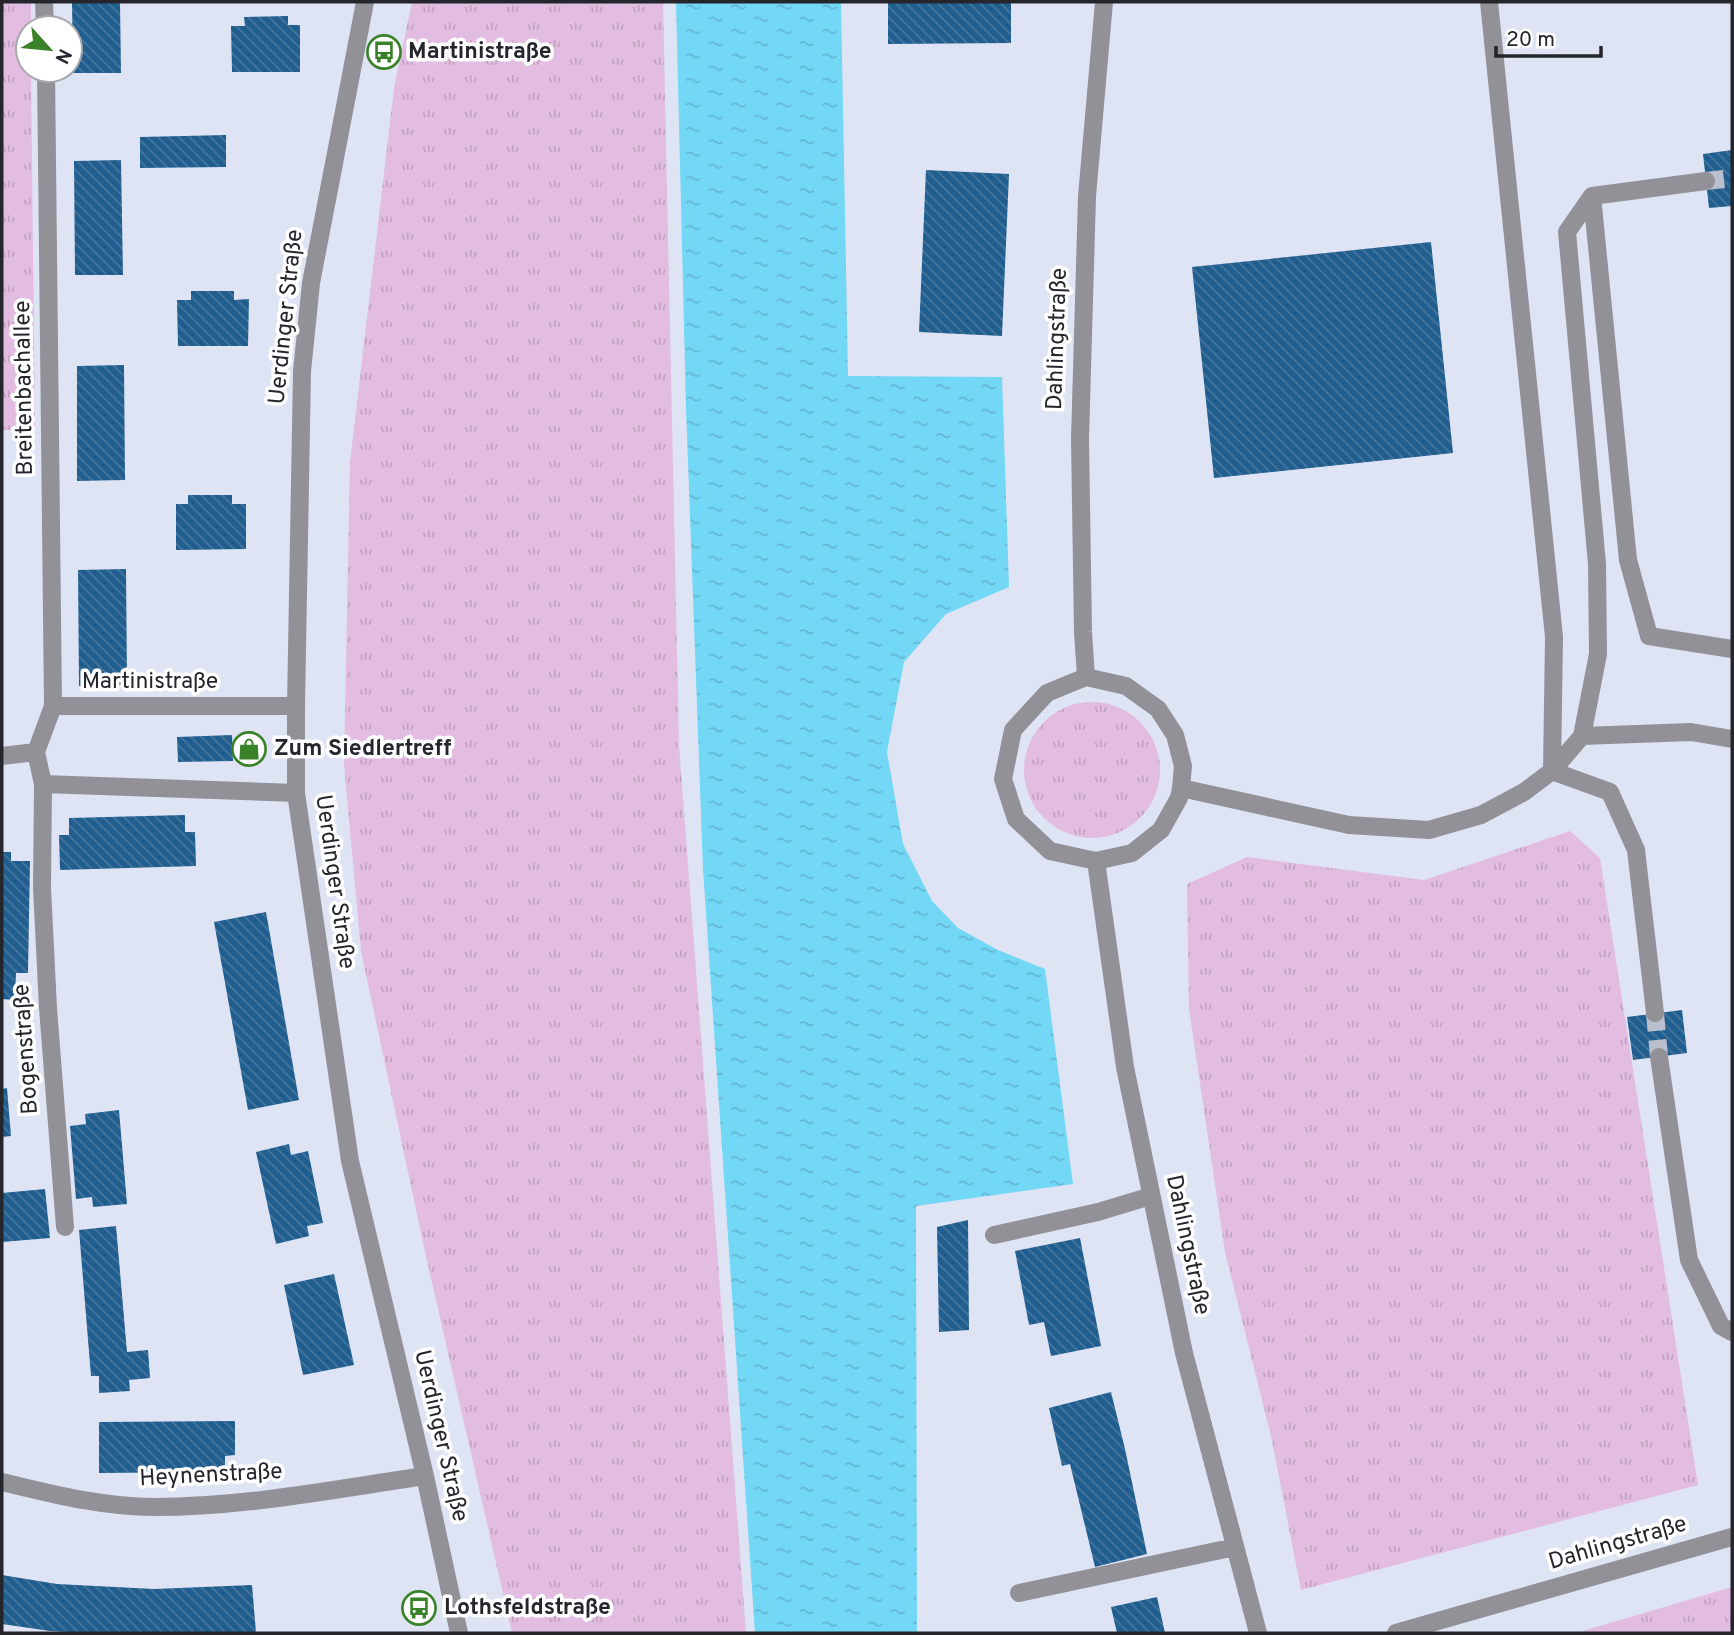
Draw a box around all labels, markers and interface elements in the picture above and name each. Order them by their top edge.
north arrow [14,14,84,84]
scale bar [1496,14,1601,58]
text: 20 m [1506,27,1555,54]
bus stop icon: Martinistraße [365,33,403,71]
place label: Martinistraße [408,38,552,67]
text: N [49,44,76,67]
street label: Uerdinger Straße [263,228,311,406]
street label: Dahlingstraße [1041,267,1075,411]
street label: Breitenbachallee [9,300,41,476]
street label: Martinistraße [82,668,218,697]
shop icon: Zum Siedlertreff [230,730,268,768]
place label: Zum Siedlertreff [274,735,451,764]
street label: Uerdinger Straße [307,793,361,971]
street label: Bogenstraße [8,983,46,1115]
street label: Dahlingstraße [1158,1172,1216,1318]
street label: Uerdinger Straße [406,1347,474,1525]
street label: Heynenstraße [139,1458,283,1494]
street label: Dahlingstraße [1546,1510,1690,1578]
bus stop icon: Lothsfeldstraße [400,1589,438,1627]
place label: Lothsfeldstraße [444,1594,611,1623]

